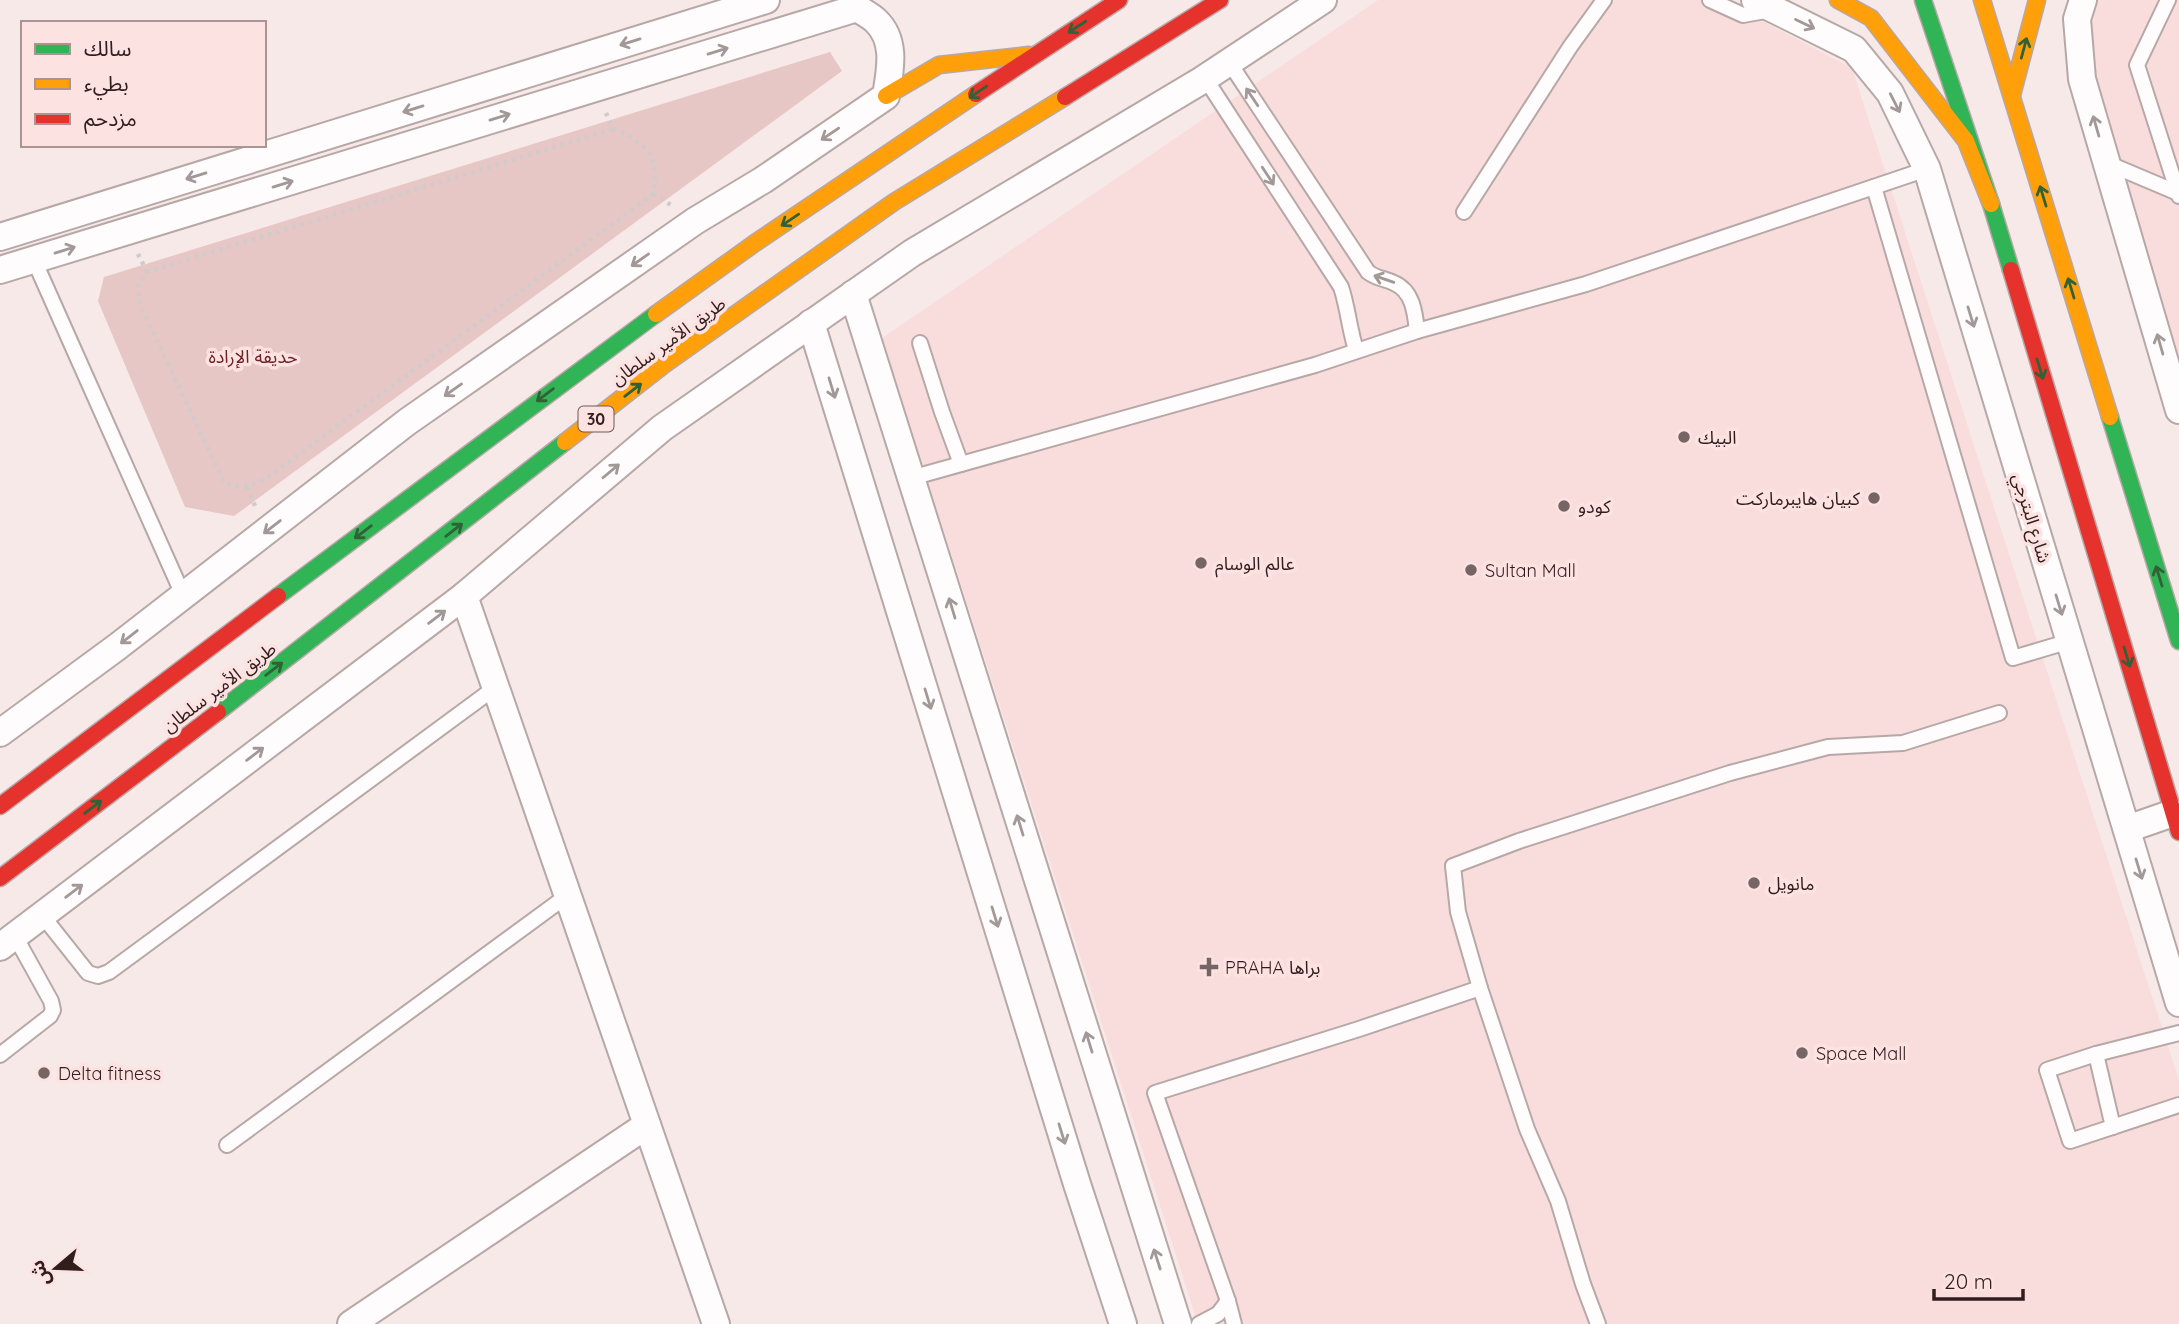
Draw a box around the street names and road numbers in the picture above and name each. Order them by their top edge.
street label: طريق الأمير سلطان [606,292,730,390]
road number: 30 [578,406,614,432]
street label: شارع البترجي [2005,471,2056,566]
street label: طريق الأمير سلطان [158,637,280,737]

